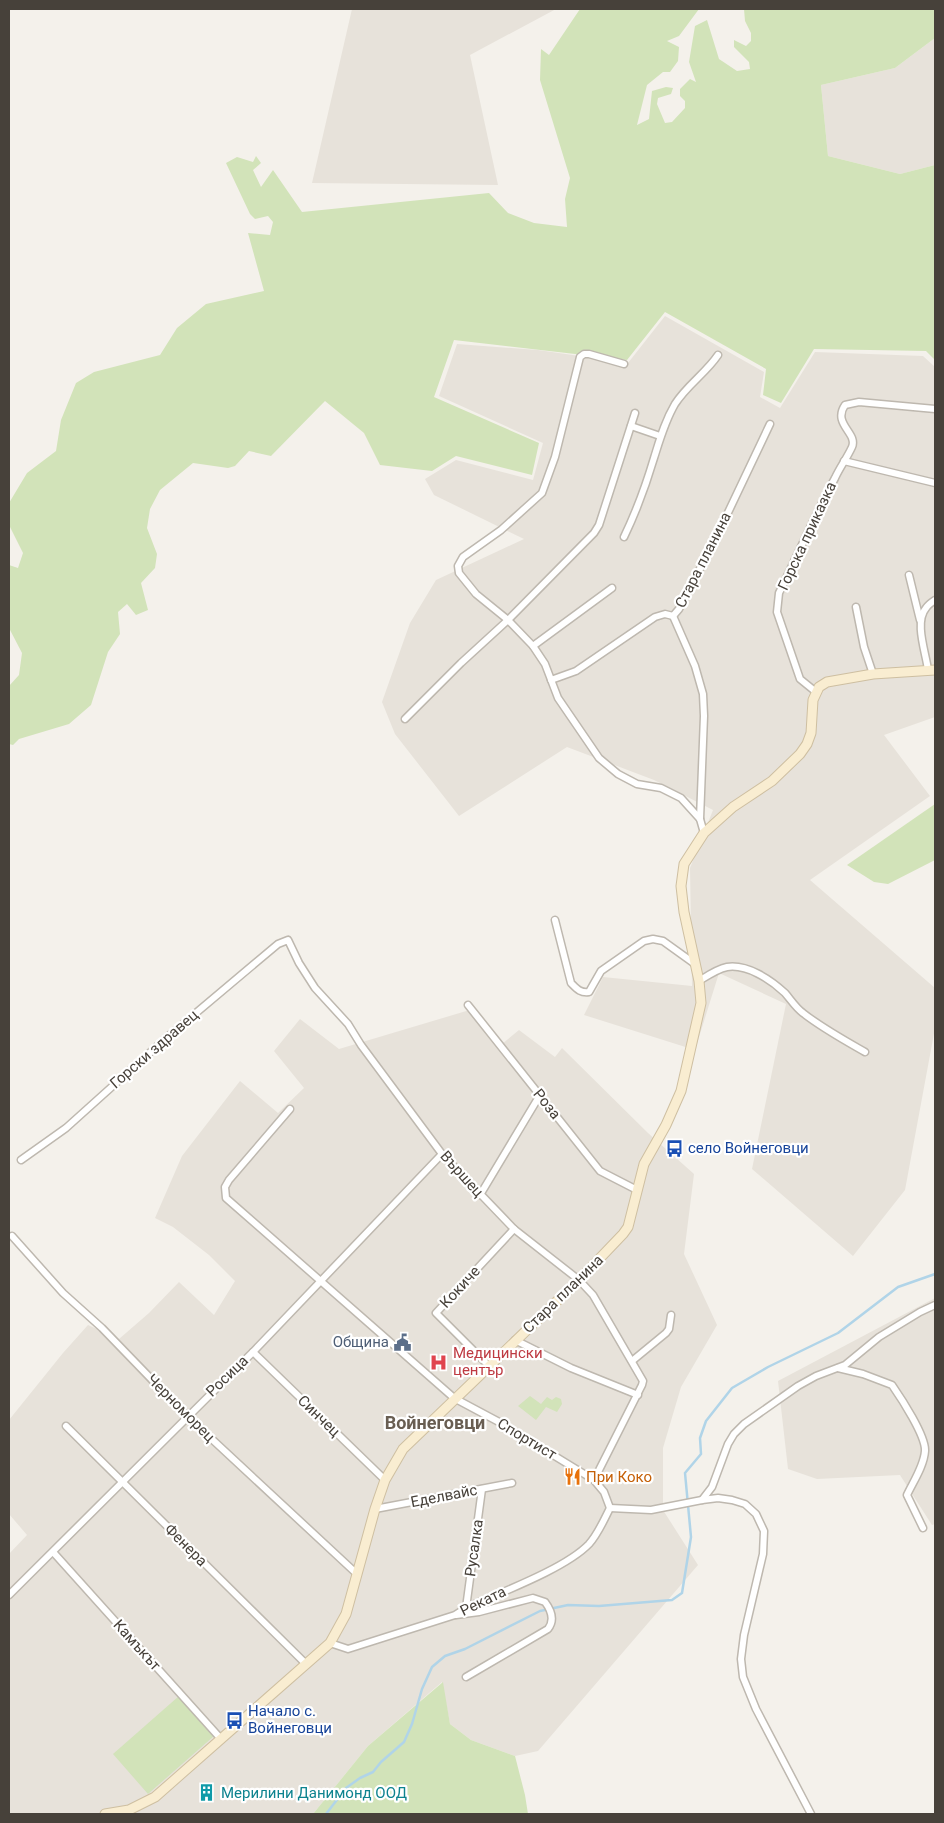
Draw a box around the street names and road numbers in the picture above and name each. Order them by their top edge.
street label: Горска приказка [774,479,840,593]
street label: Стара планина [671,509,735,611]
street label: Горски здравец [106,1006,202,1092]
street label: Роза [529,1085,565,1123]
street label: Вършец [437,1147,488,1201]
street label: Стара планина [519,1251,607,1337]
street label: Кокиче [436,1262,484,1312]
street label: Росица [202,1352,252,1400]
street label: Черноморец [143,1370,219,1446]
street label: Синчец [294,1391,344,1441]
street label: Спортист [494,1414,560,1464]
street label: Еделвайс [409,1481,479,1511]
street label: Русалка [461,1518,487,1578]
street label: Фенера [161,1520,211,1570]
street label: Реката [457,1582,509,1620]
street label: Камъкът [109,1616,165,1674]

